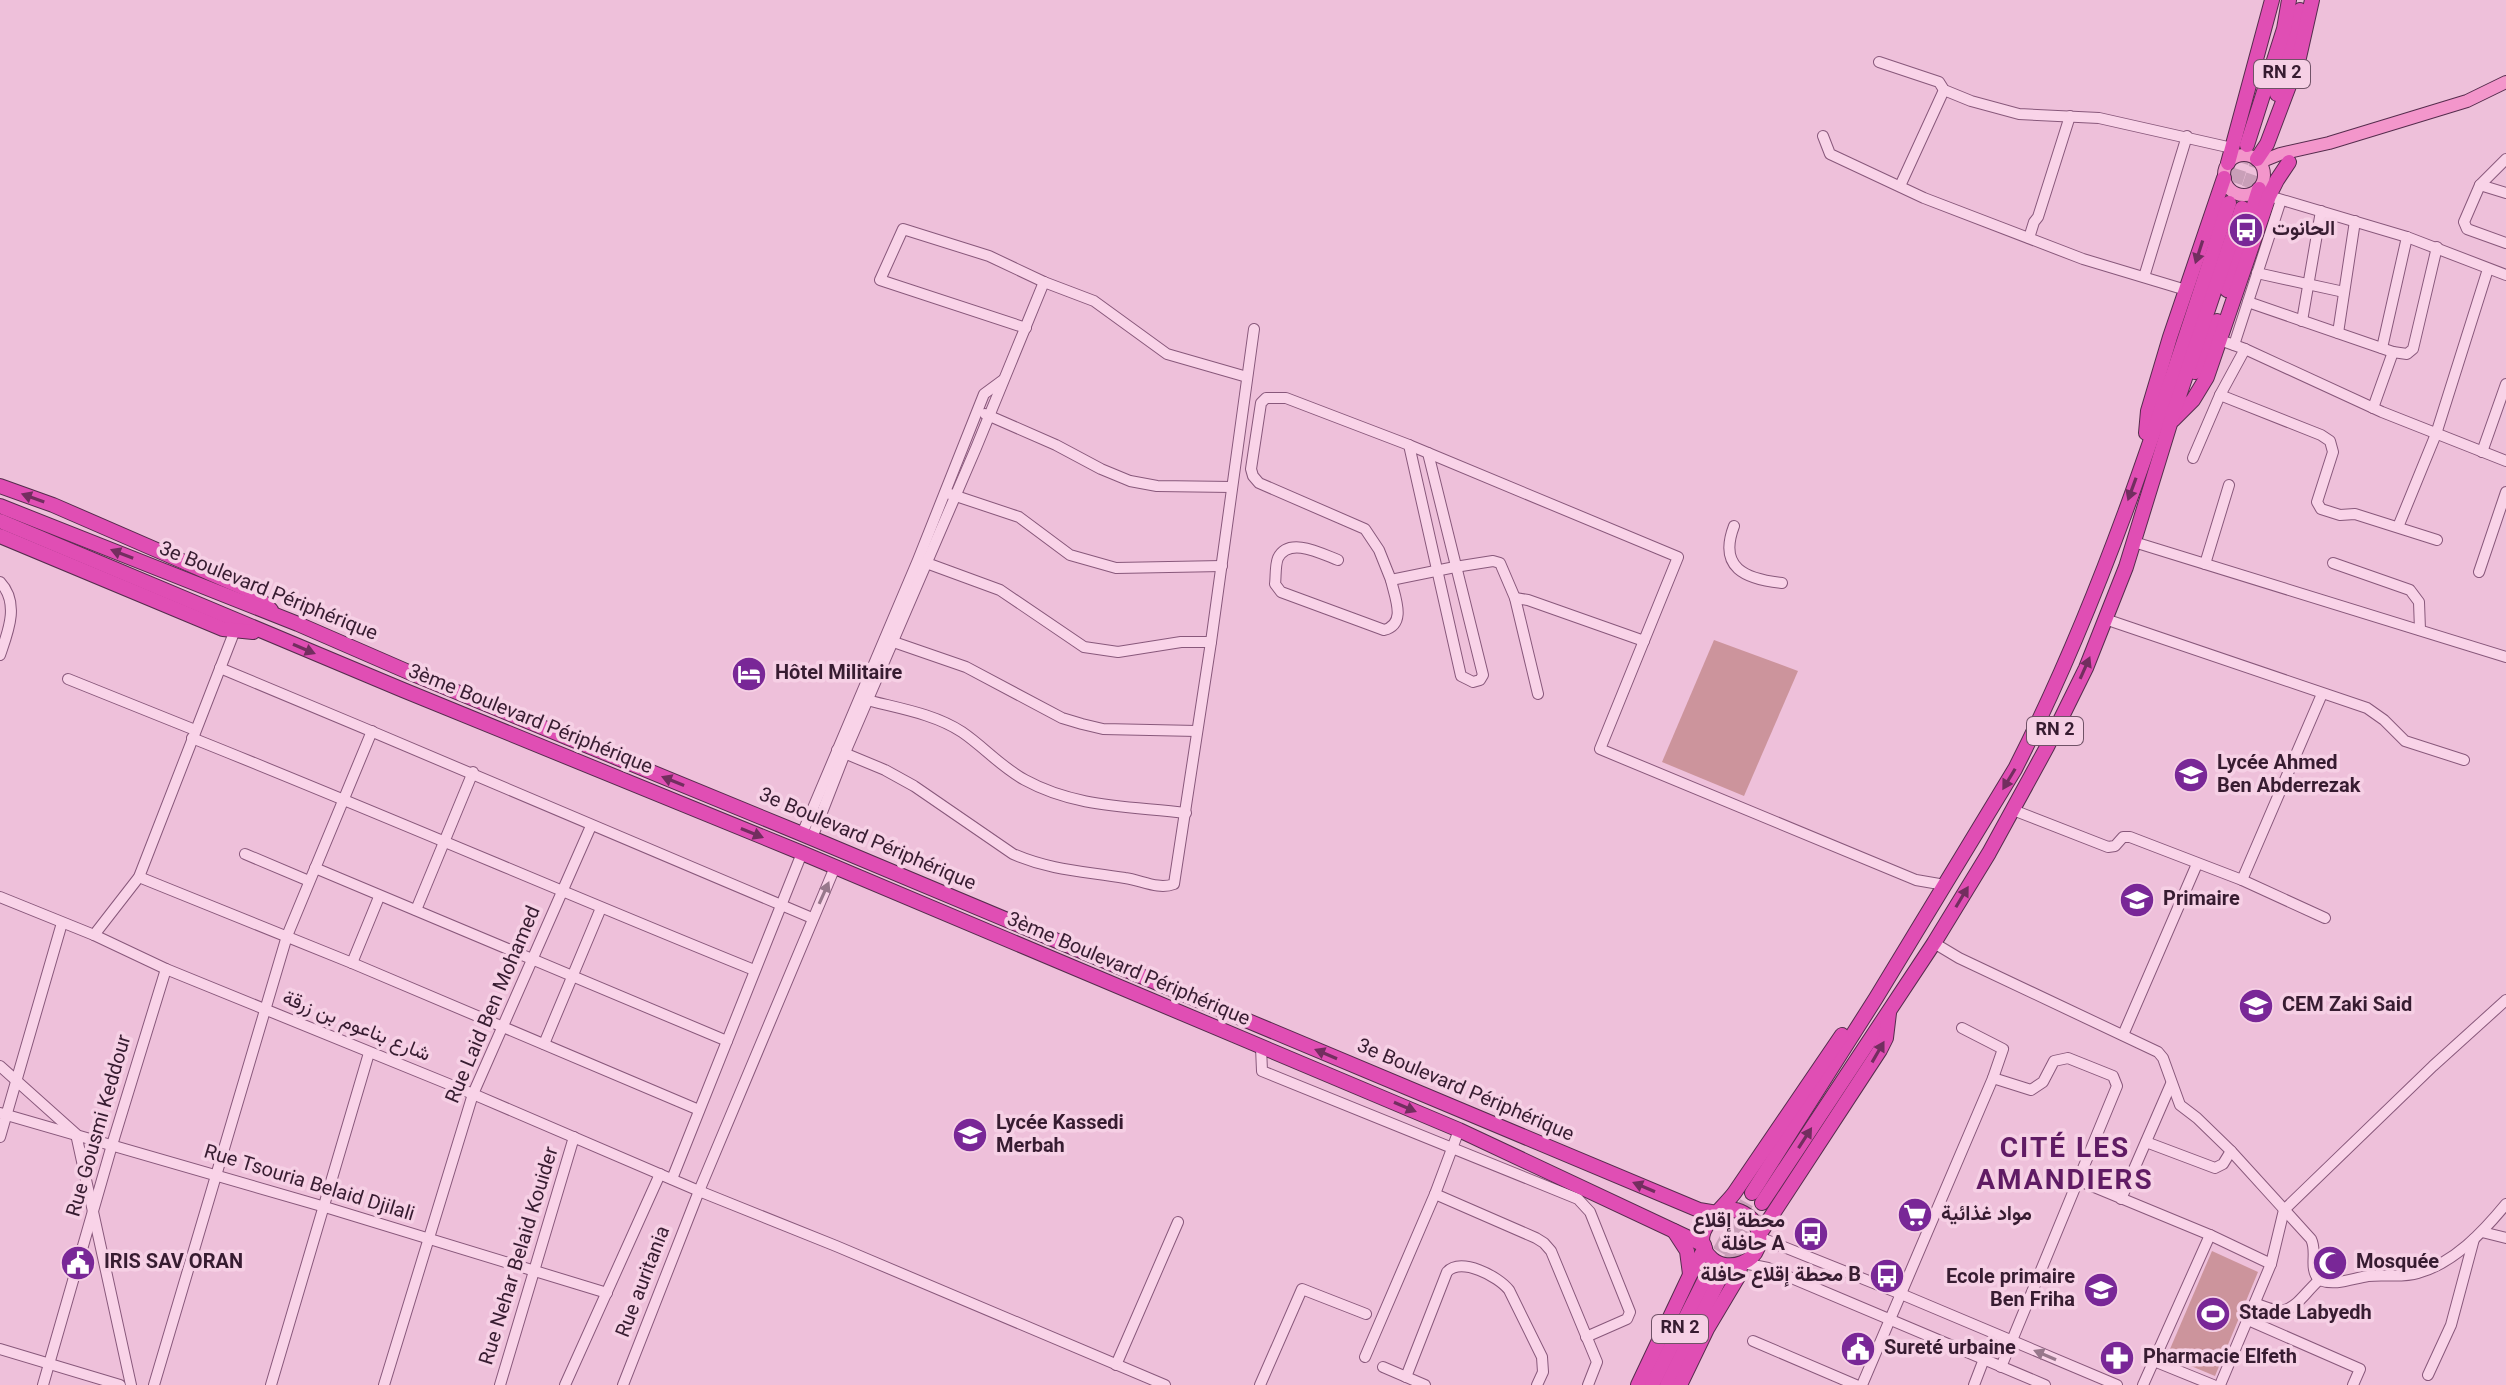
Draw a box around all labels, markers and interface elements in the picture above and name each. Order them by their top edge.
road number: RN 2 [2254,60,2310,88]
bus stop icon: الحانوت [2227,211,2265,249]
place label: الحانوت [2272,214,2335,246]
one-way arrow [2192,240,2204,264]
one-way arrow [2125,477,2138,501]
one-way arrow [20,491,44,504]
street label: 3e Boulevard Périphérique [154,533,382,651]
one-way arrow [110,547,134,560]
one-way arrow [292,643,316,656]
hotel icon: Hôtel Militaire [730,655,768,693]
street label: 3ème Boulevard Périphérique [403,656,657,784]
one-way arrow [2079,656,2092,680]
place label: Hôtel Militaire [775,658,903,690]
road number: RN 2 [2027,717,2083,745]
place label: Lycée Ahmed Ben Abderrezak [2217,748,2361,803]
school or university icon: Lycée Ahmed Ben Abderrezak [2172,756,2210,794]
one-way arrow [2002,768,2016,790]
one-way arrow [661,774,685,787]
street label: 3e Boulevard Périphérique [753,780,981,900]
one-way arrow [740,827,764,840]
one-way arrow [817,881,830,905]
school or university icon: Primaire [2118,881,2156,919]
place label: Primaire [2163,884,2240,916]
one-way arrow [1955,886,1969,908]
street label: Rue Laid Ben Mohamed [438,901,550,1109]
street label: 3ème Boulevard Périphérique [1001,904,1255,1036]
street label: شارع بناعوم بن زرقة [277,983,435,1071]
school or university icon: CEM Zaki Said [2237,987,2275,1025]
place label: CEM Zaki Said [2282,990,2412,1022]
street label: Rue Gousmi Keddour [59,1031,141,1221]
street label: 3e Boulevard Périphérique [1351,1031,1579,1151]
one-way arrow [1871,1041,1885,1063]
one-way arrow [1315,1048,1338,1061]
one-way arrow [1393,1101,1416,1114]
place label: Lycée Kassedi Merbah [996,1108,1124,1163]
school or university icon: Lycée Kassedi Merbah [951,1116,989,1154]
one-way arrow [1797,1127,1811,1149]
district label: CITÉ LES AMANDIERS [1976,1128,2154,1204]
street label: Rue Tsouria Belaid Djilali [200,1137,418,1231]
street label: Rue Nehar Belaid Kouider [472,1143,569,1369]
one-way arrow [1632,1181,1656,1194]
supermarket icon: مواد غذائية [1896,1196,1934,1234]
place label: مواد غذائية [1941,1199,2032,1231]
place label: محطة إقلاع حافلة A [1693,1206,1786,1261]
bus stop icon: محطة إقلاع حافلة A [1792,1215,1830,1253]
street label: Rue auritania [608,1222,680,1342]
public building icon: IRIS SAV ORAN [59,1244,97,1282]
mosque icon: Mosquée [2311,1244,2349,1282]
place label: IRIS SAV ORAN [104,1247,243,1279]
place label: Mosquée [2356,1247,2439,1279]
bus stop icon: محطة إقلاع حافلة B [1868,1257,1906,1295]
place label: محطة إقلاع حافلة B [1700,1260,1861,1292]
place label: Ecole primaire Ben Friha [1946,1262,2075,1317]
school or university icon: Ecole primaire Ben Friha [2082,1271,2120,1309]
sports icon: Stade Labyedh [2194,1295,2232,1333]
place label: Stade Labyedh [2239,1298,2372,1330]
road number: RN 2 [1652,1315,1708,1343]
public building icon: Sureté urbaine [1839,1330,1877,1368]
place label: Sureté urbaine [1884,1333,2016,1365]
pharmacy icon: Pharmacie Elfeth [2098,1339,2136,1377]
place label: Pharmacie Elfeth [2143,1342,2297,1374]
one-way arrow [2033,1348,2057,1361]

